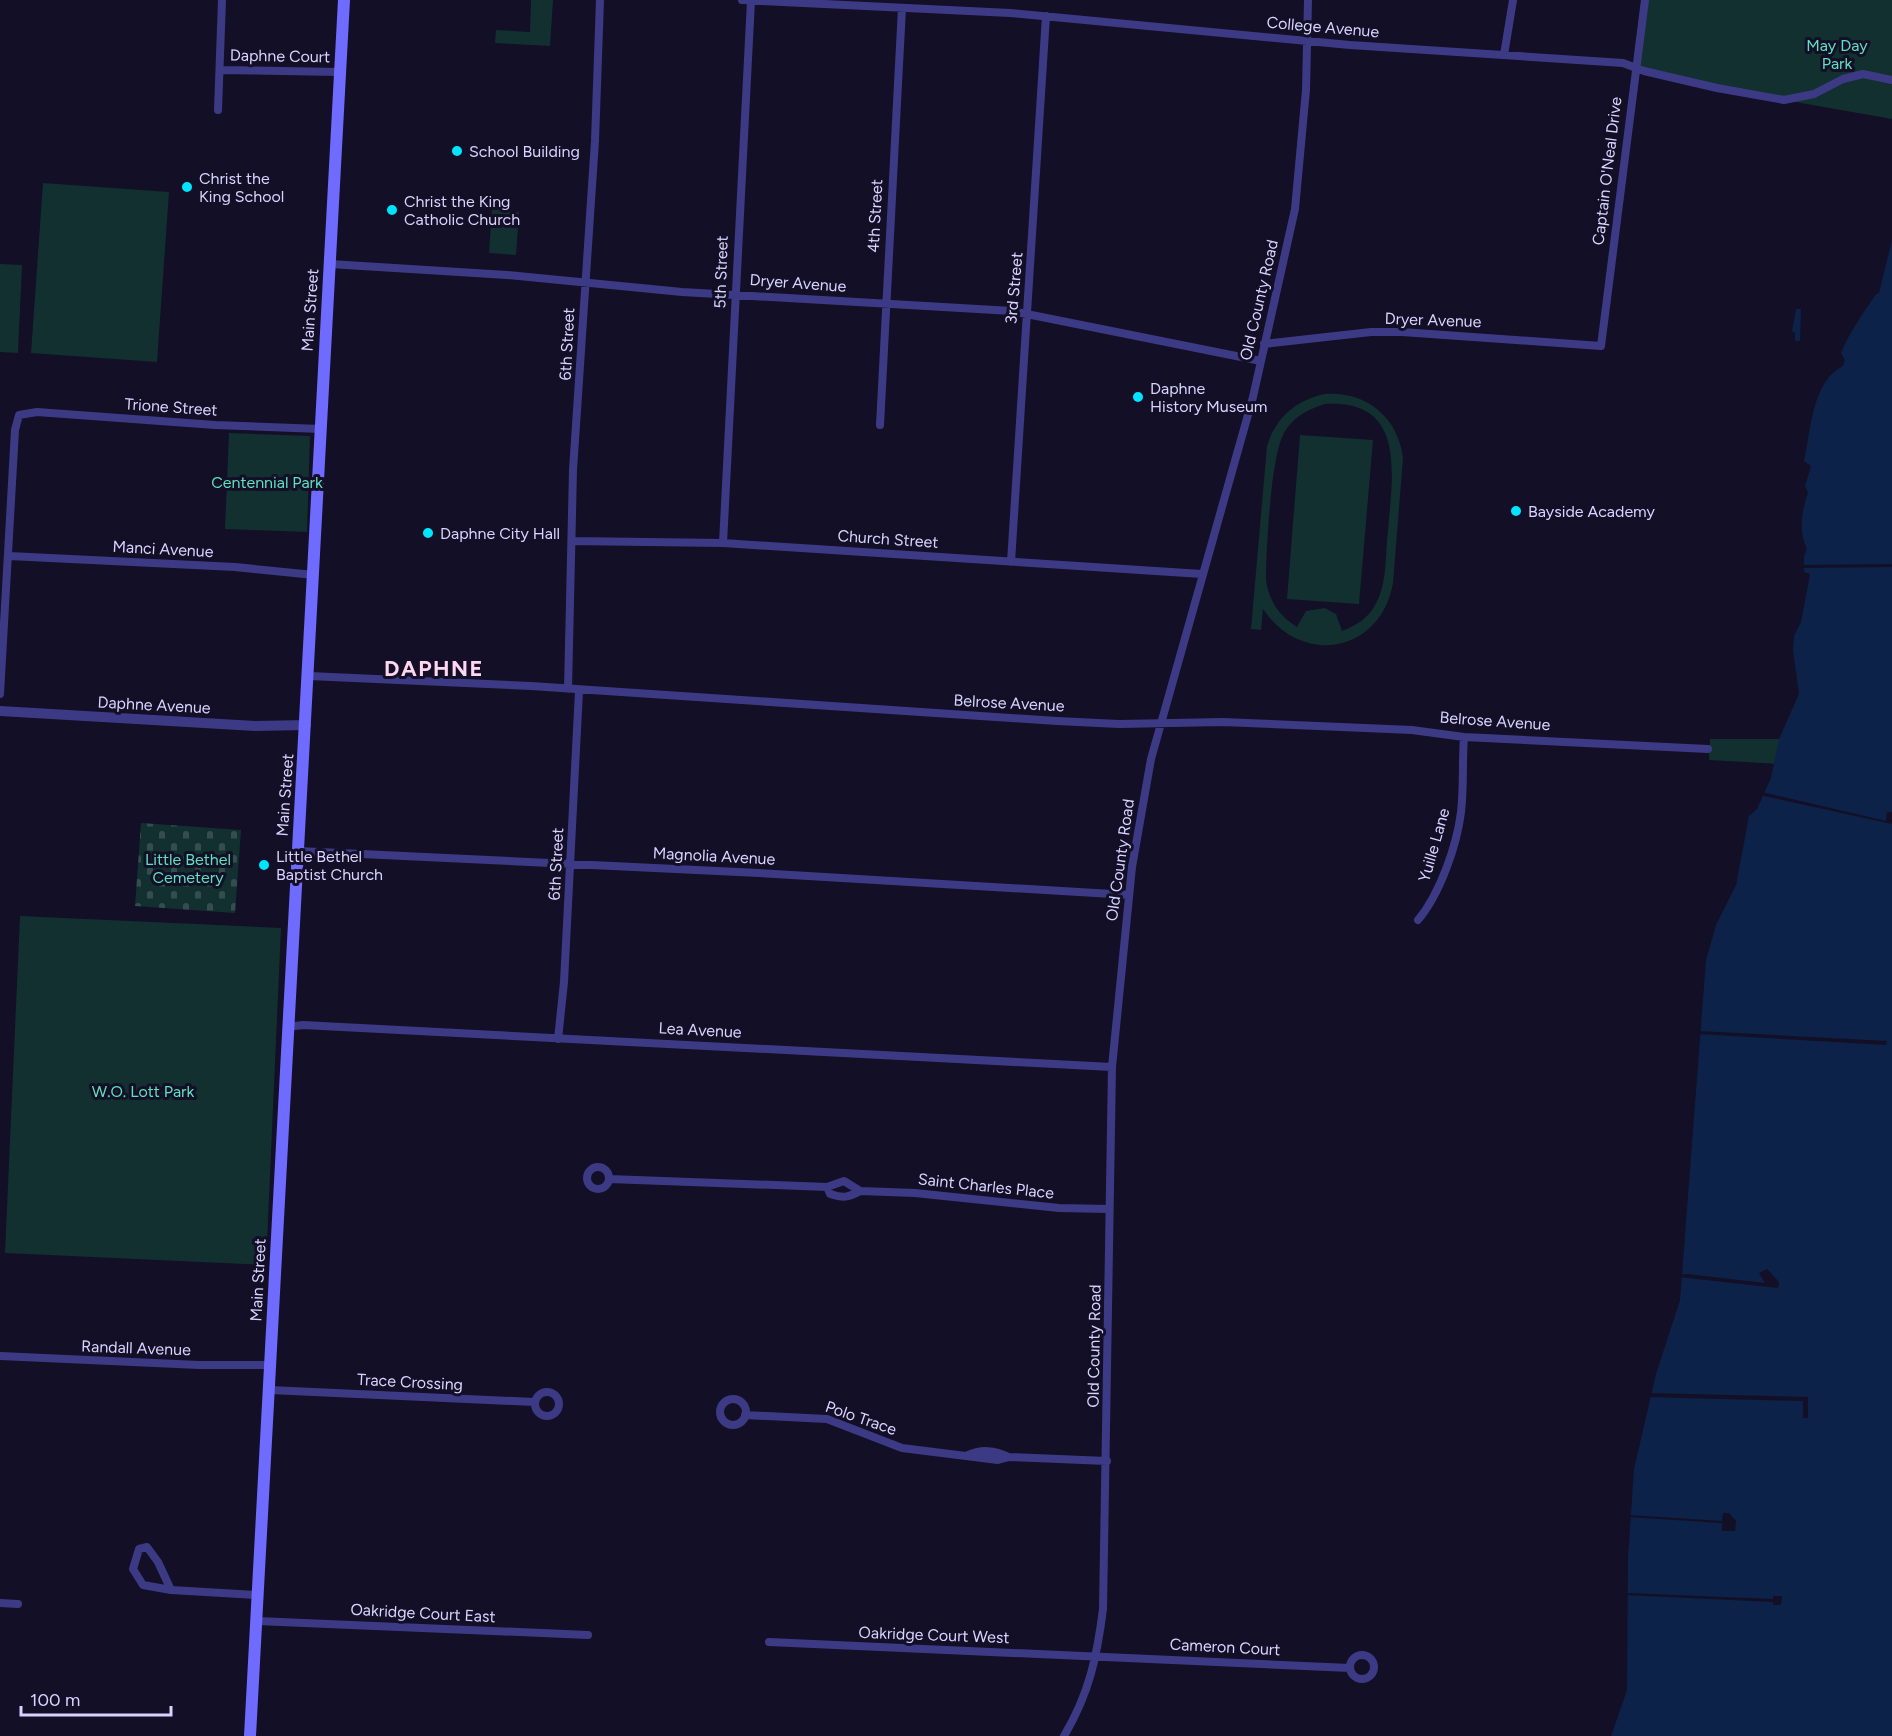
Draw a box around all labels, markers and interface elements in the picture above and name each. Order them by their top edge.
street label: College Avenue [1266,13,1380,41]
park label: May Day Park [1806,36,1868,73]
street label: Daphne Court [230,46,330,66]
street label: Captain O'Neal Drive [1588,95,1626,246]
place label: School Building [469,142,580,161]
marker: School Building [450,144,464,158]
place label: Christ the King School [199,169,284,206]
street label: 4th Street [864,179,886,253]
marker: Christ the King School [180,180,194,194]
place label: Christ the King Catholic Church [404,192,520,229]
marker: Christ the King Catholic Church [385,203,399,217]
street label: 5th Street [710,235,732,309]
street label: Old County Road [1236,238,1282,362]
street label: 3rd Street [1001,251,1027,325]
street label: Main Street [298,268,322,352]
street label: Dryer Avenue [749,270,847,296]
street label: 6th Street [556,307,578,381]
street label: Dryer Avenue [1384,309,1482,331]
place label: Daphne History Museum [1150,379,1267,416]
marker: Daphne History Museum [1131,390,1145,404]
street label: Trione Street [124,394,218,420]
park label: Centennial Park [211,473,323,492]
place label: Bayside Academy [1528,502,1656,521]
marker: Bayside Academy [1509,504,1523,518]
place label: Daphne City Hall [440,524,560,543]
marker: Daphne City Hall [421,526,435,540]
street label: Church Street [837,526,939,552]
street label: Manci Avenue [112,537,214,561]
district label: DAPHNE [384,655,484,682]
street label: Belrose Avenue [953,691,1065,715]
street label: Daphne Avenue [97,693,211,717]
street label: Belrose Avenue [1439,708,1551,734]
street label: Main Street [273,753,297,837]
street label: Old County Road [1102,798,1138,922]
street label: Yuille Lane [1414,806,1454,884]
street label: 6th Street [545,827,567,901]
street label: Magnolia Avenue [652,843,776,869]
place label: Little Bethel Baptist Church [276,847,383,884]
park label: Little Bethel Cemetery [145,850,231,887]
marker: Little Bethel Baptist Church [257,858,271,872]
street label: Lea Avenue [658,1018,742,1042]
park label: W.O. Lott Park [92,1082,194,1101]
street label: Saint Charles Place [917,1169,1055,1203]
street label: Main Street [246,1238,270,1322]
street label: Old County Road [1083,1284,1105,1408]
street label: Randall Avenue [81,1337,191,1359]
street label: Trace Crossing [356,1370,464,1394]
street label: Polo Trace [823,1397,899,1439]
street label: Oakridge Court East [350,1600,496,1626]
street label: Oakridge Court West [858,1623,1010,1647]
street label: Cameron Court [1169,1635,1281,1659]
scale bar [21,1679,171,1717]
text: 100 m [30,1689,80,1711]

